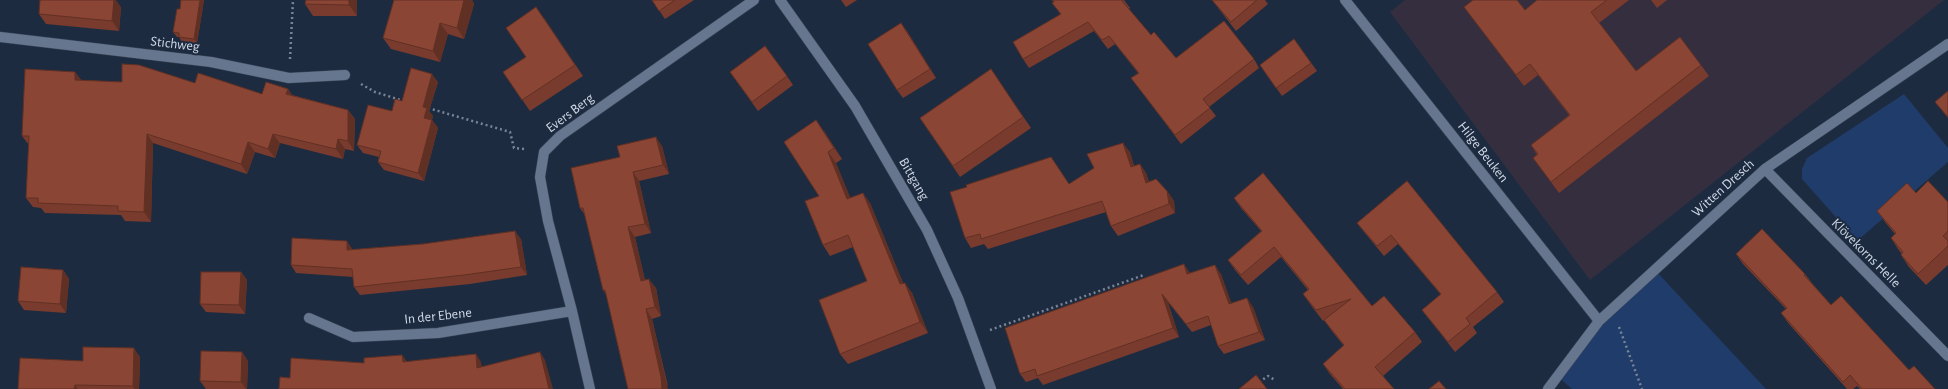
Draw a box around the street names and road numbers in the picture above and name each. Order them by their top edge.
street label: Stichweg [150,33,200,55]
street label: Evers Berg [543,90,597,136]
street label: Hilge Beuken [1454,118,1512,186]
street label: Bittgang [895,155,933,203]
street label: Witten Dresch [1688,156,1758,220]
street label: Klövekorns Helle [1828,215,1904,291]
street label: In der Ebene [403,304,473,328]

